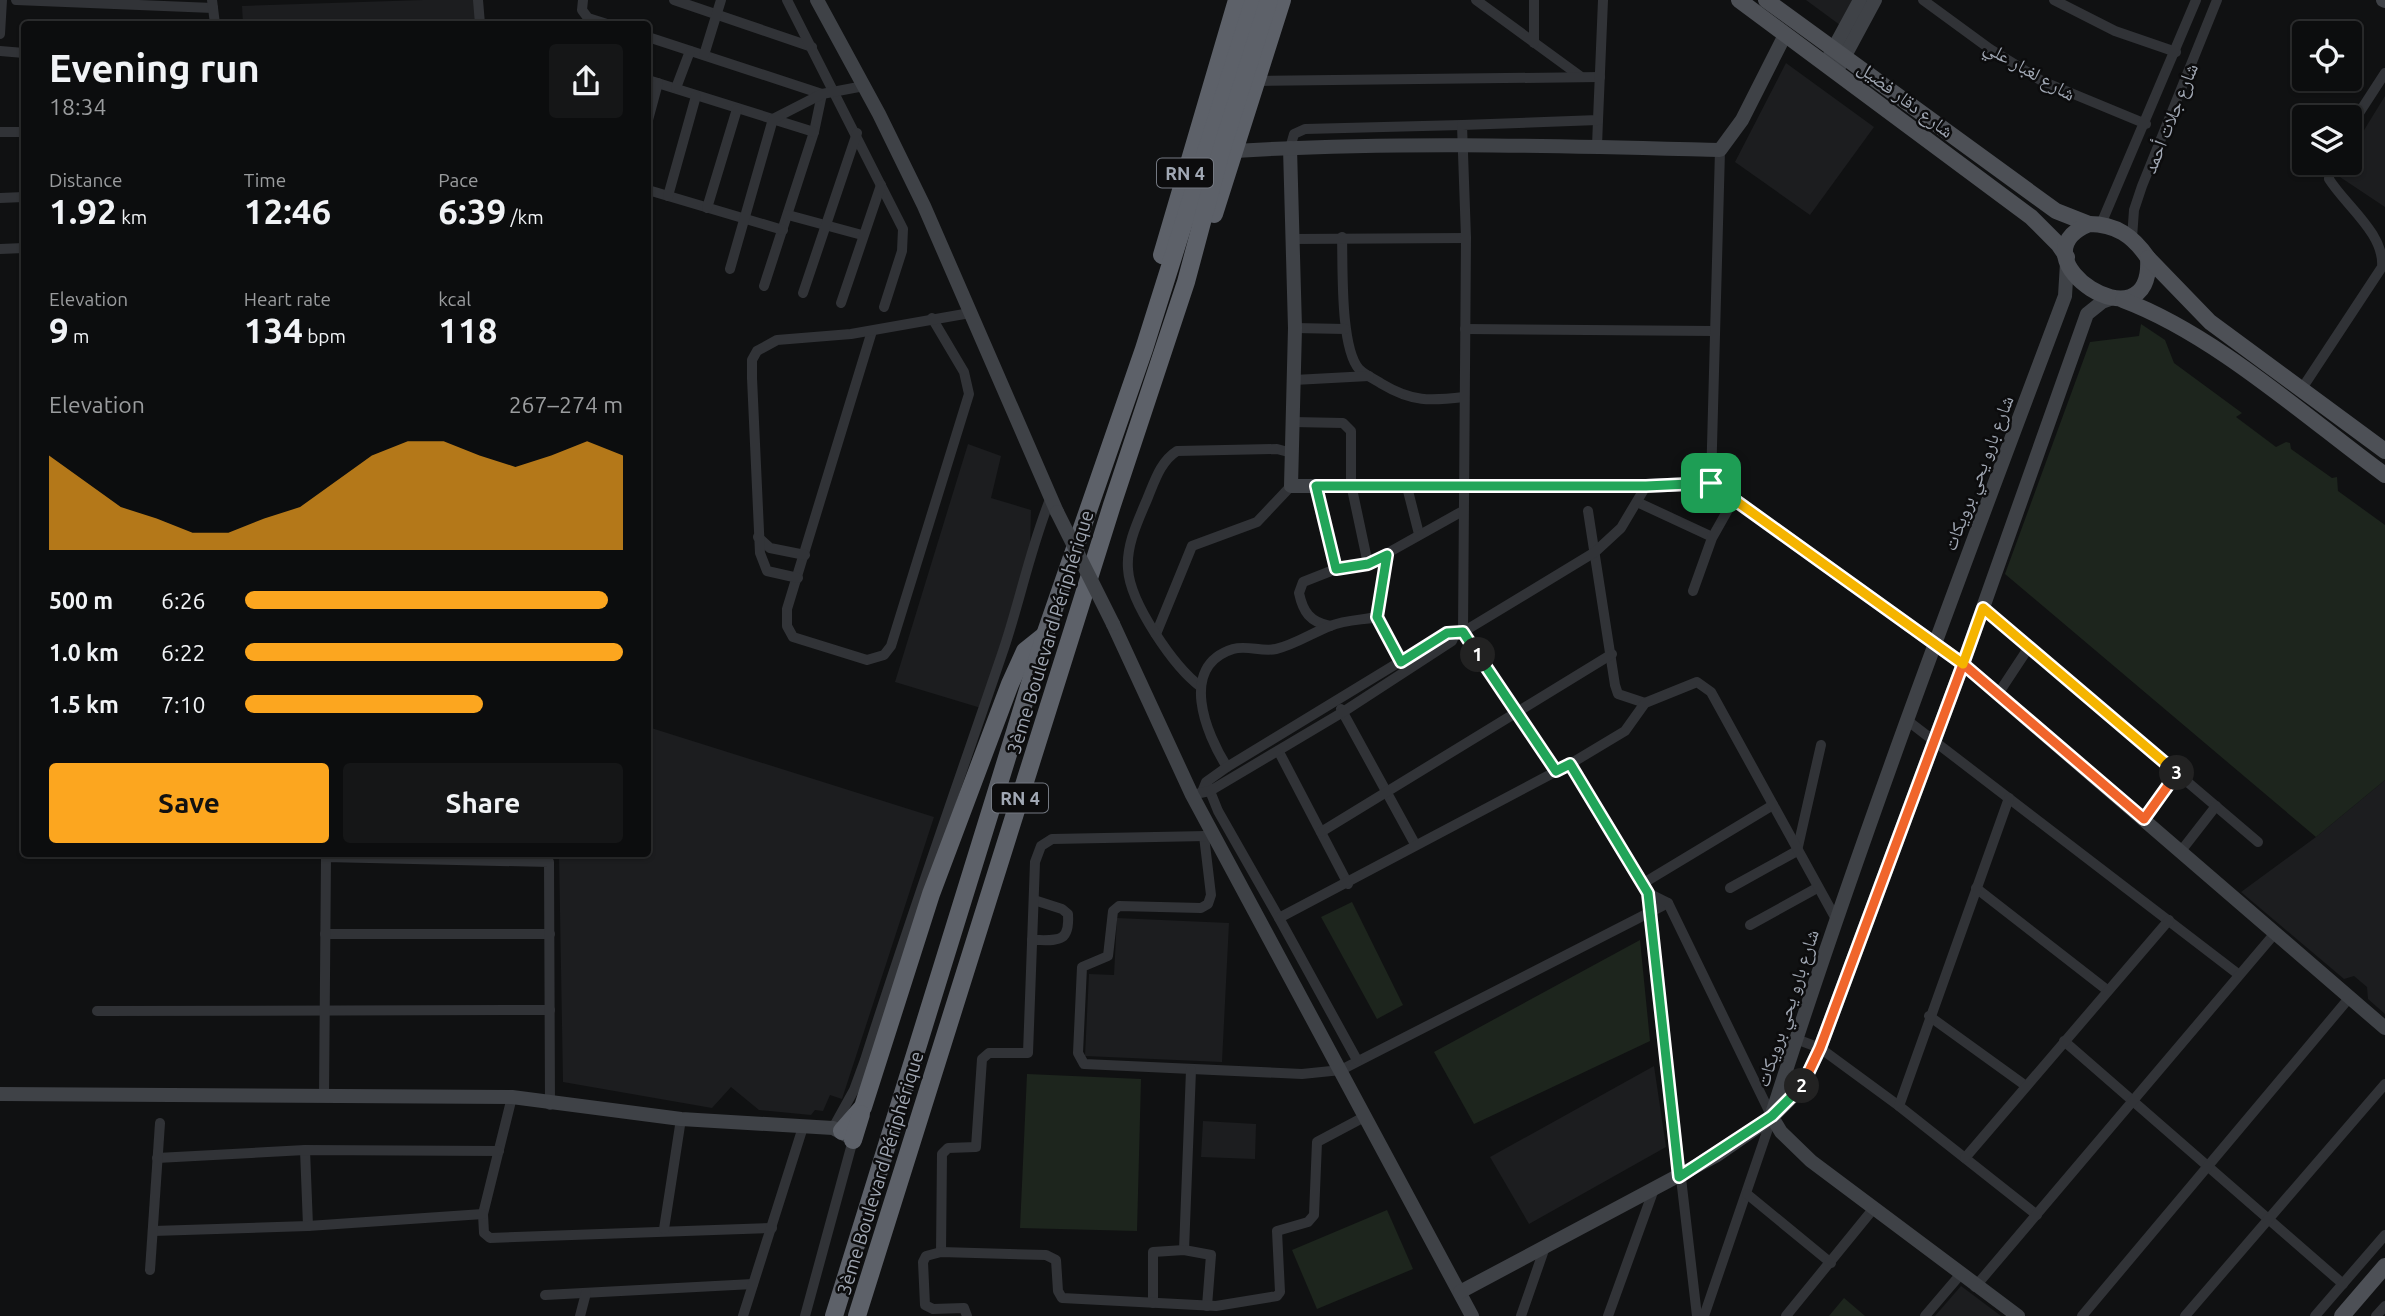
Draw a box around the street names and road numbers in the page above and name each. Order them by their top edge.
street label: شارع لغبار علي [1978,35,2080,109]
street label: شارع دقار فضيل [1853,56,1958,143]
street label: شارع جلات أحمد [2138,60,2203,177]
road number: RN 4 [1157,158,1213,188]
street label: شارع بارو يحي برويكات [1938,392,2022,555]
street label: 3ème Boulevard Périphérique [1002,508,1098,756]
road number: RN 4 [992,784,1048,812]
street label: شارع بارو يحي برويكات [1751,927,1827,1091]
street label: 3ème Boulevard Périphérique [832,1049,928,1297]

